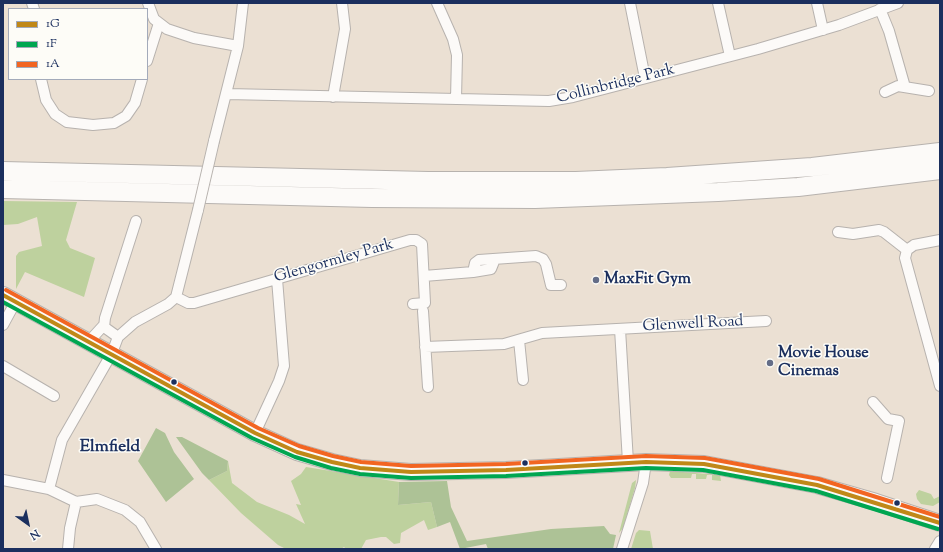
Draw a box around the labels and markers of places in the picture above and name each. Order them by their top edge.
place label: MaxFit Gym [604,270,691,290]
marker: MaxFit Gym [591,275,601,285]
place label: Movie House Cinemas [778,344,869,382]
marker: Movie House Cinemas [765,358,775,368]
unlabelled marker [169,377,179,387]
unlabelled marker [520,458,530,468]
unlabelled marker [892,498,902,508]

